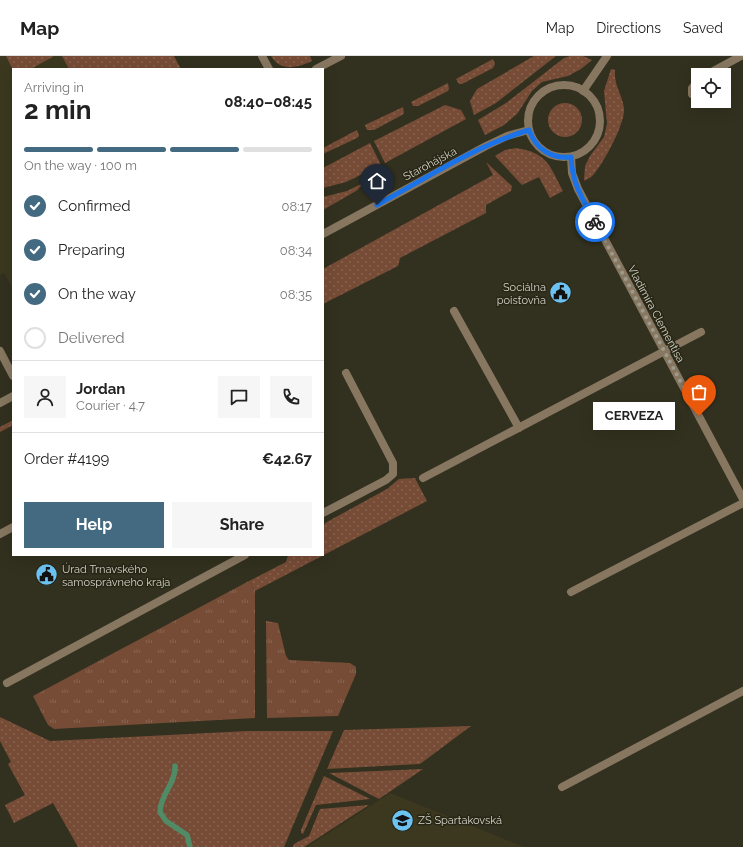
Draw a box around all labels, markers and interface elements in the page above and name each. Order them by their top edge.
text: Map [20,17,59,39]
text: Map [546,20,574,36]
text: Directions [596,20,661,36]
text: Saved [683,20,723,36]
map controls [691,68,731,108]
button: locate [691,68,731,108]
text: Arriving in [24,80,84,95]
text: 08:40–08:45 [224,93,312,111]
text: 2 min [24,95,91,125]
street label: Starohájska [401,145,459,183]
text: On the way · 100 m [24,158,137,173]
pin [360,164,394,205]
icon: home [366,170,388,192]
icon: check [24,195,46,217]
text: Confirmed [58,197,131,215]
text: 08:17 [281,199,312,214]
courier [575,202,615,242]
icon: bike [584,211,606,233]
icon: check [24,239,46,261]
text: Preparing [58,241,125,259]
text: 08:34 [280,243,312,258]
street label: Vladimíra Clementisa [625,263,687,365]
public building icon: Sociálna poisťovňa [548,280,574,306]
place label: Sociálna poisťovňa [497,281,546,307]
icon: check [24,283,46,305]
text: On the way [58,285,136,303]
text: 08:35 [280,287,312,302]
text: Delivered [58,329,125,347]
pin [682,375,716,416]
button: person [24,376,66,418]
button: chat [218,376,260,418]
button: phone [270,376,312,418]
text: Jordan [76,380,125,398]
icon: bag [688,381,710,403]
text: Courier · 4.7 [76,398,145,413]
callout: CERVEZA [593,402,675,430]
text: CERVEZA [605,408,663,423]
text: Order #4199 [24,450,109,468]
text: €42.67 [262,450,312,468]
button: Help [24,502,164,548]
button: Share [172,502,312,548]
public building icon: Úrad Trnavského samosprávneho kraja [34,562,60,588]
place label: Úrad Trnavského samosprávneho kraja [62,562,170,589]
school or university icon: ZŠ Spartakovská [390,807,416,833]
place label: ZŠ Spartakovská [418,813,502,827]

